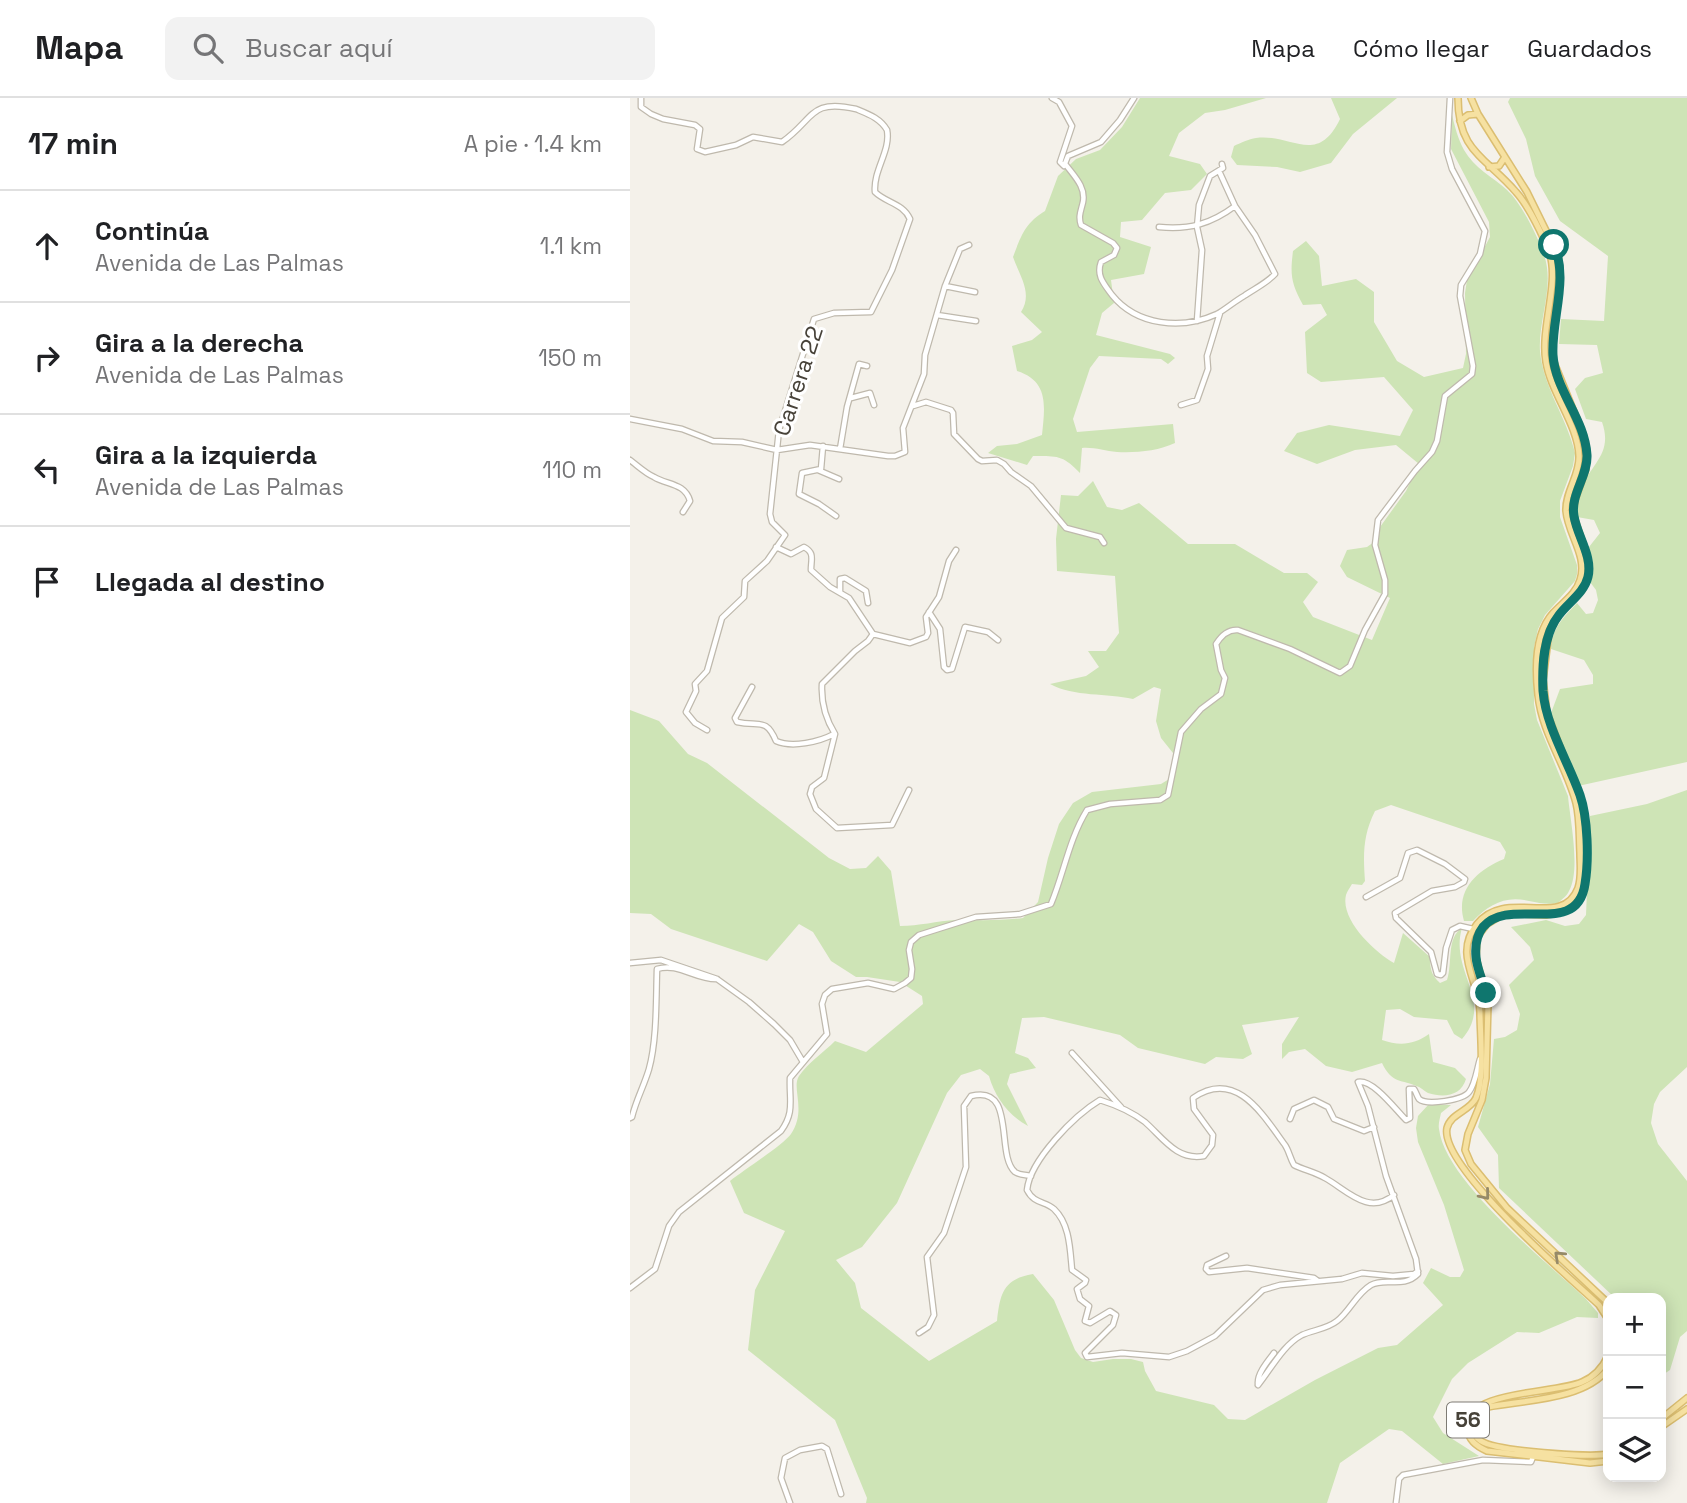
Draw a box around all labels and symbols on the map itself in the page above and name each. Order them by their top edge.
route start [1538,229,1569,260]
street label: Carrera 22 [766,322,830,440]
route end [1470,977,1501,1008]
one-way arrow [1477,1186,1489,1199]
one-way arrow [1554,1252,1567,1264]
road number: 56 [1447,1402,1489,1438]

